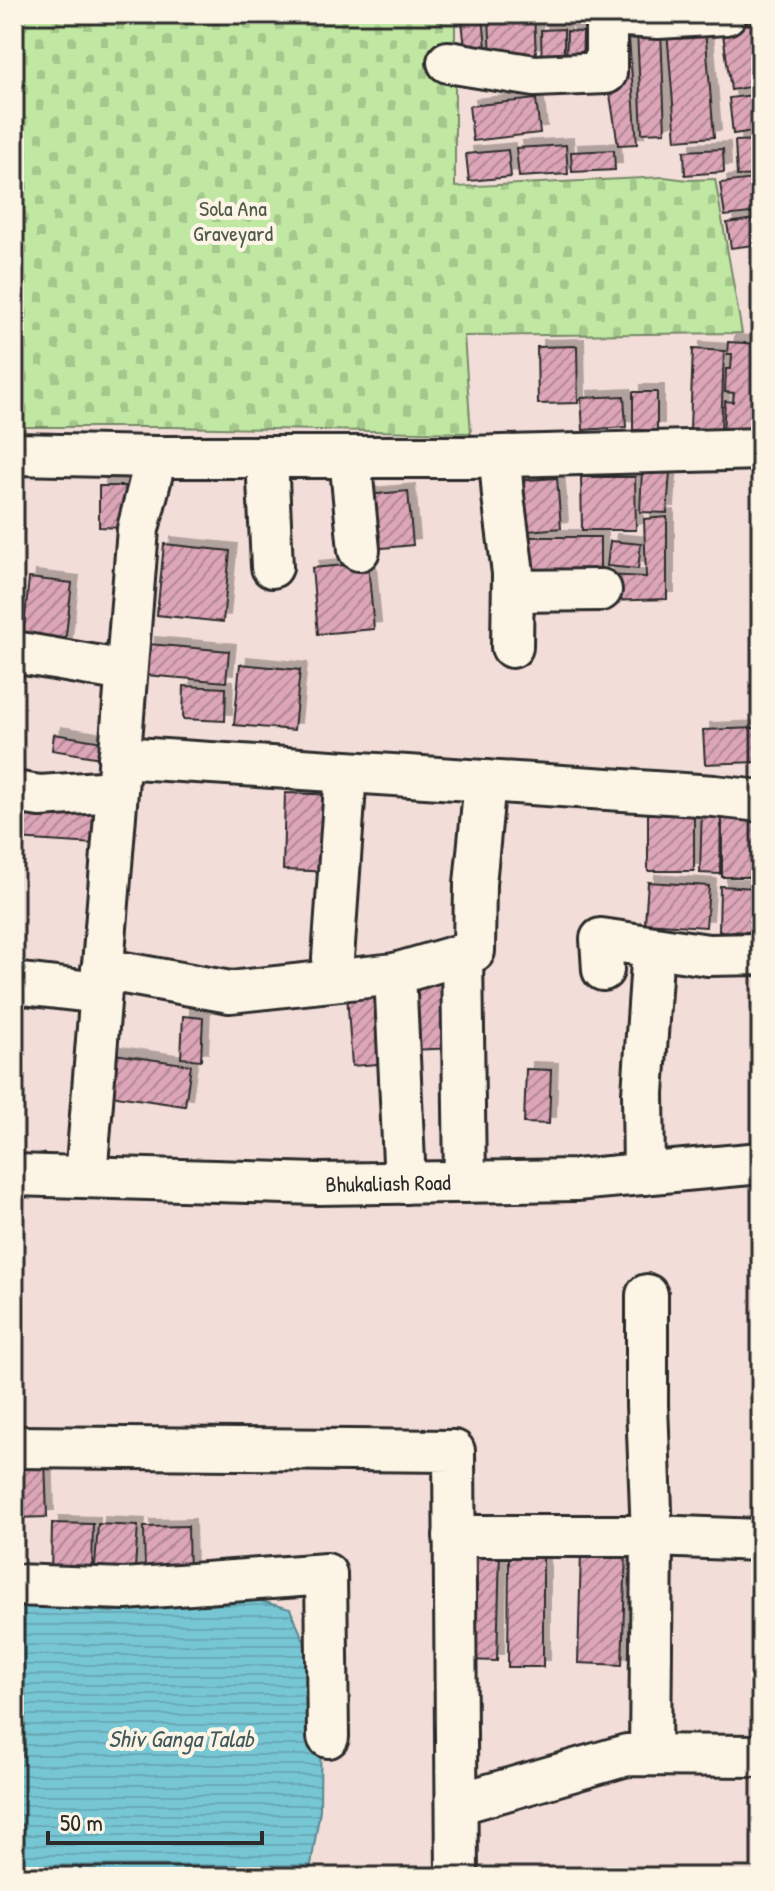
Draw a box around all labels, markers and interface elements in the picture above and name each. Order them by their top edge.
park label: Sola Ana Graveyard [193,193,274,248]
street label: Bhukaliash Road [325,1167,451,1199]
water label: Shiv Ganga Talab [108,1722,255,1755]
scale bar [48,1795,262,1845]
text: 50 m [60,1806,103,1838]

